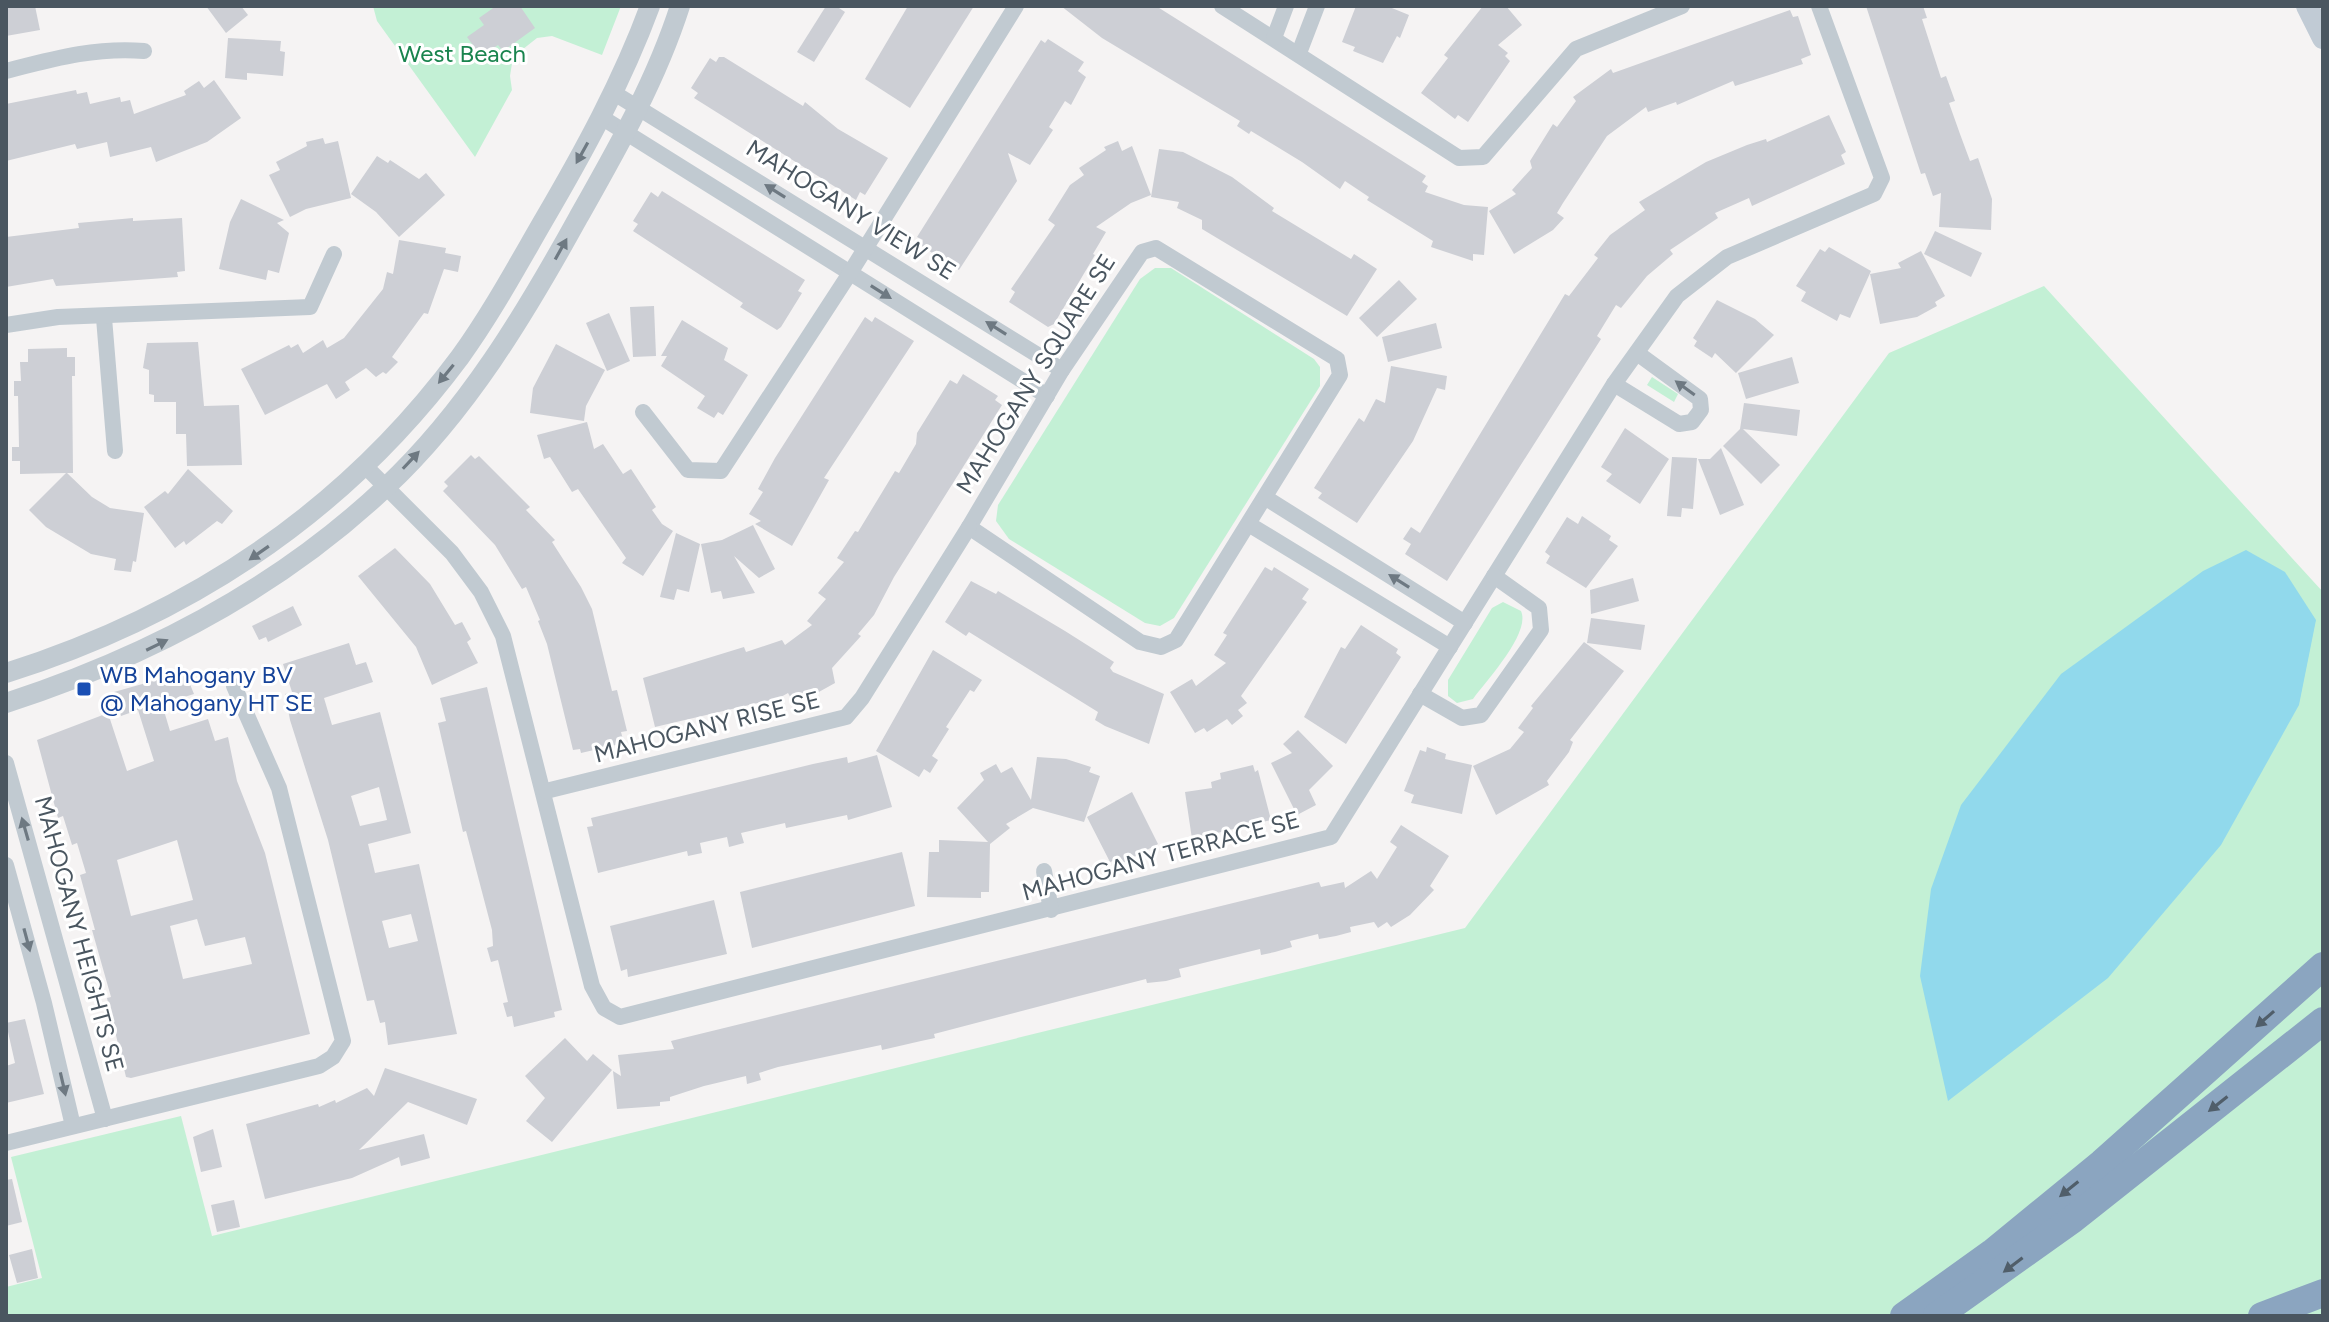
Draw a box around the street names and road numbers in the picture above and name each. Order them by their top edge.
street label: MAHOGANY VIEW SE [741,133,961,286]
street label: MAHOGANY SQUARE SE [950,248,1121,499]
street label: MAHOGANY RISE SE [591,684,823,769]
street label: MAHOGANY HEIGHTS SE [29,793,130,1075]
street label: MAHOGANY TERRACE SE [1019,804,1303,907]

